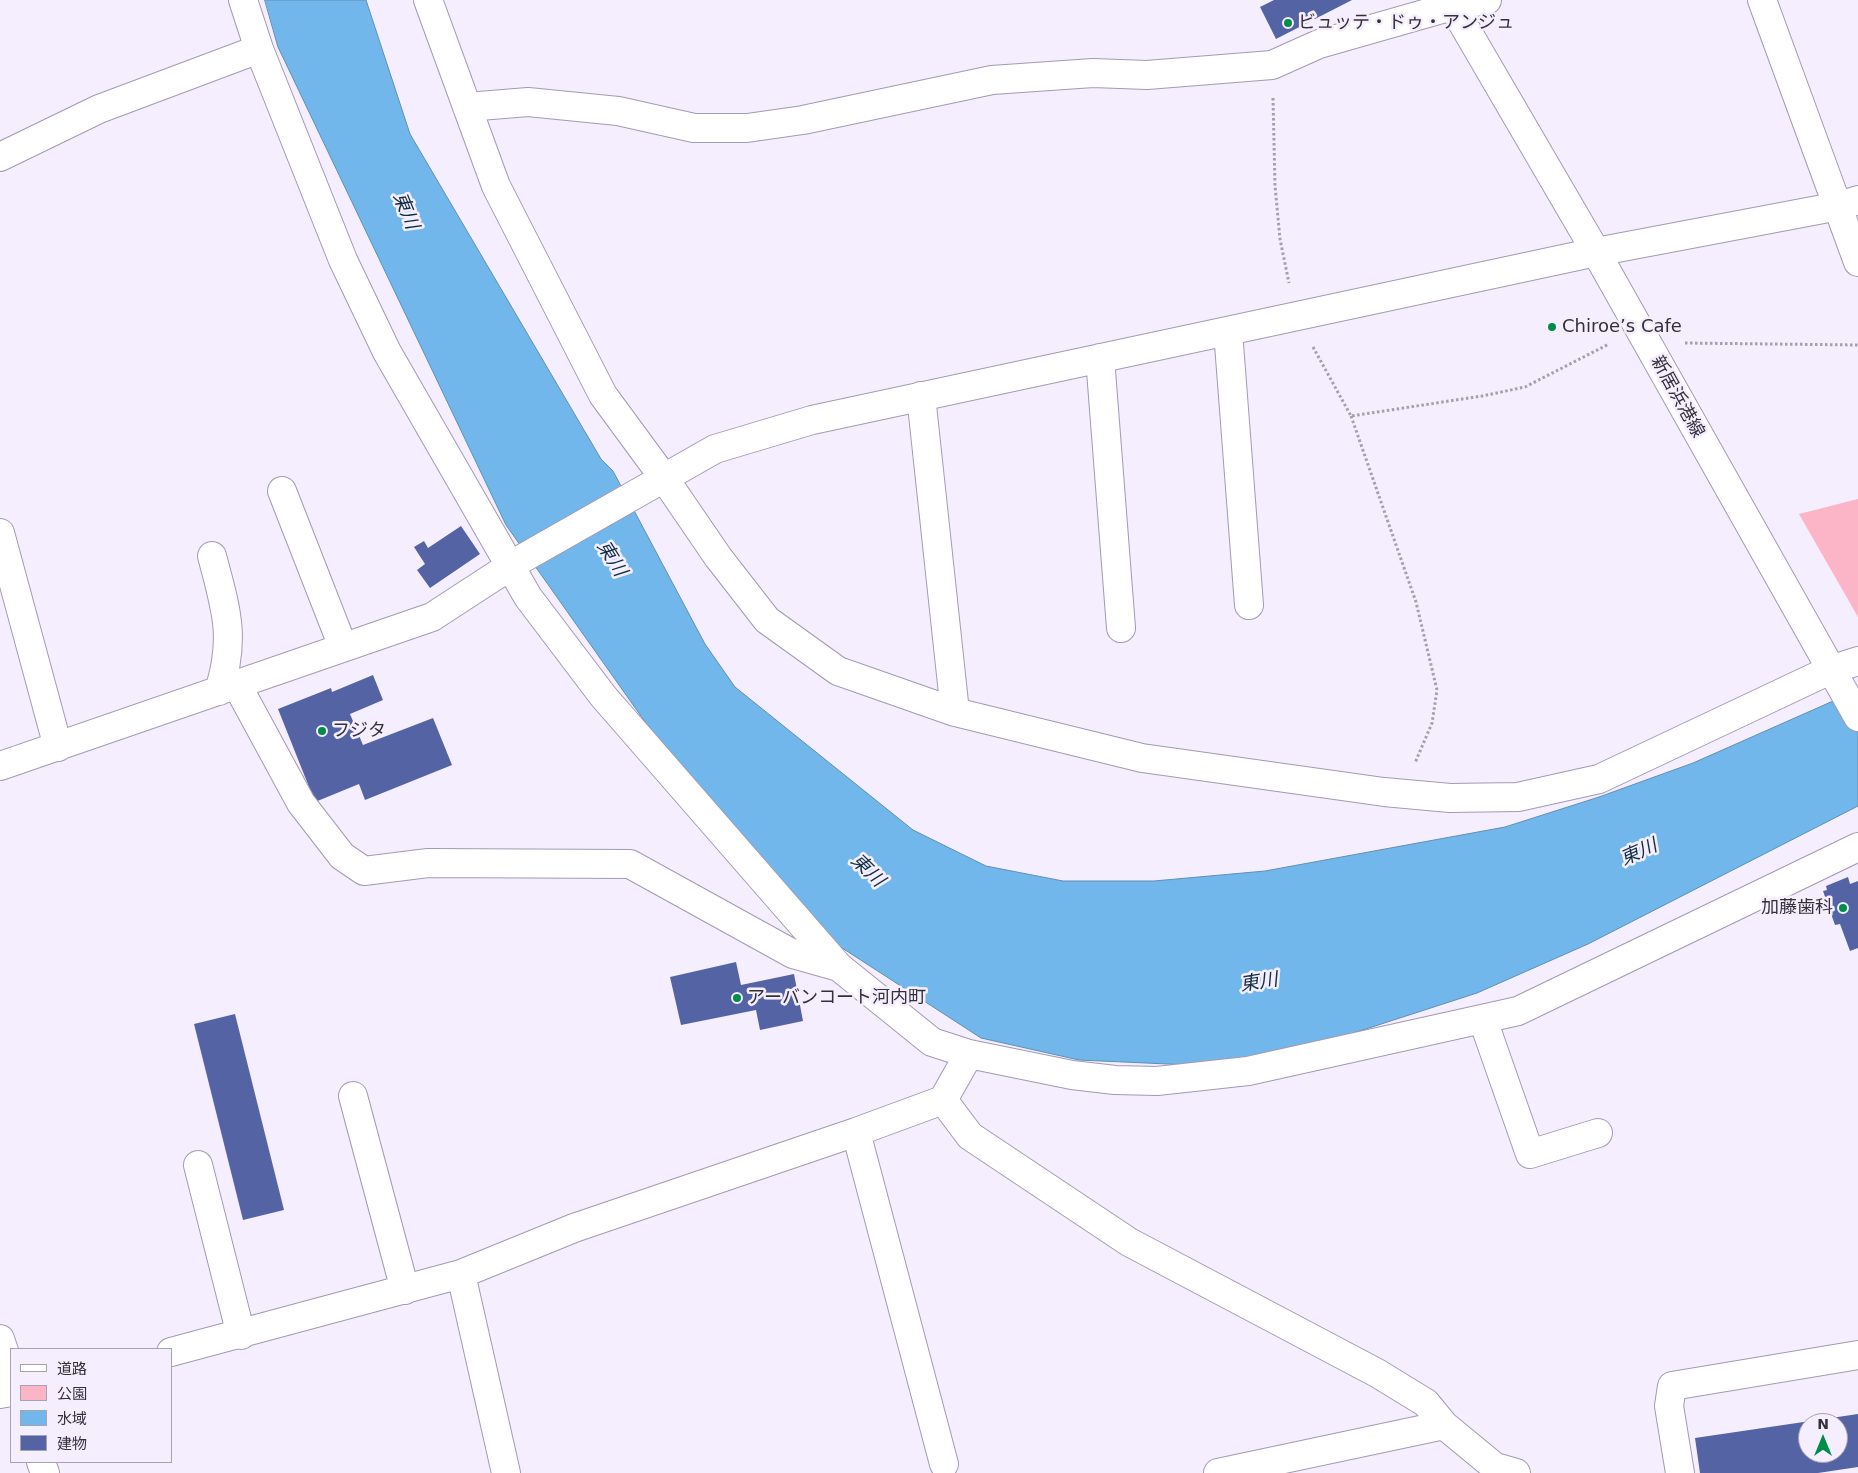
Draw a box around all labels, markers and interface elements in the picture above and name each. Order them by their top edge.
place label: ビュッテ・ドゥ・アンジュ [1298,12,1514,34]
marker: ビュッテ・ドゥ・アンジュ [1282,17,1294,29]
water label: 東川 [387,189,423,233]
place label: Chiroe’s Cafe [1562,316,1682,338]
marker: Chiroe’s Cafe [1546,321,1558,333]
street label: 新居浜港線 [1646,352,1708,442]
water label: 東川 [591,537,631,581]
place label: フジタ [332,720,386,742]
marker: フジタ [316,725,328,737]
water label: 東川 [1617,835,1661,871]
water label: 東川 [845,850,889,892]
place label: 加藤歯科 [1761,897,1833,919]
marker: 加藤歯科 [1837,902,1849,914]
water label: 東川 [1238,969,1280,997]
place label: アーバンコート河内町 [747,987,926,1009]
marker: アーバンコート河内町 [731,992,743,1004]
legend [10,1348,172,1463]
text: 道路 [57,1360,87,1378]
text: 公園 [57,1385,87,1403]
text: 水域 [57,1410,87,1428]
north arrow [1798,1413,1848,1463]
text: N [1817,1416,1829,1432]
text: 建物 [57,1435,87,1453]

